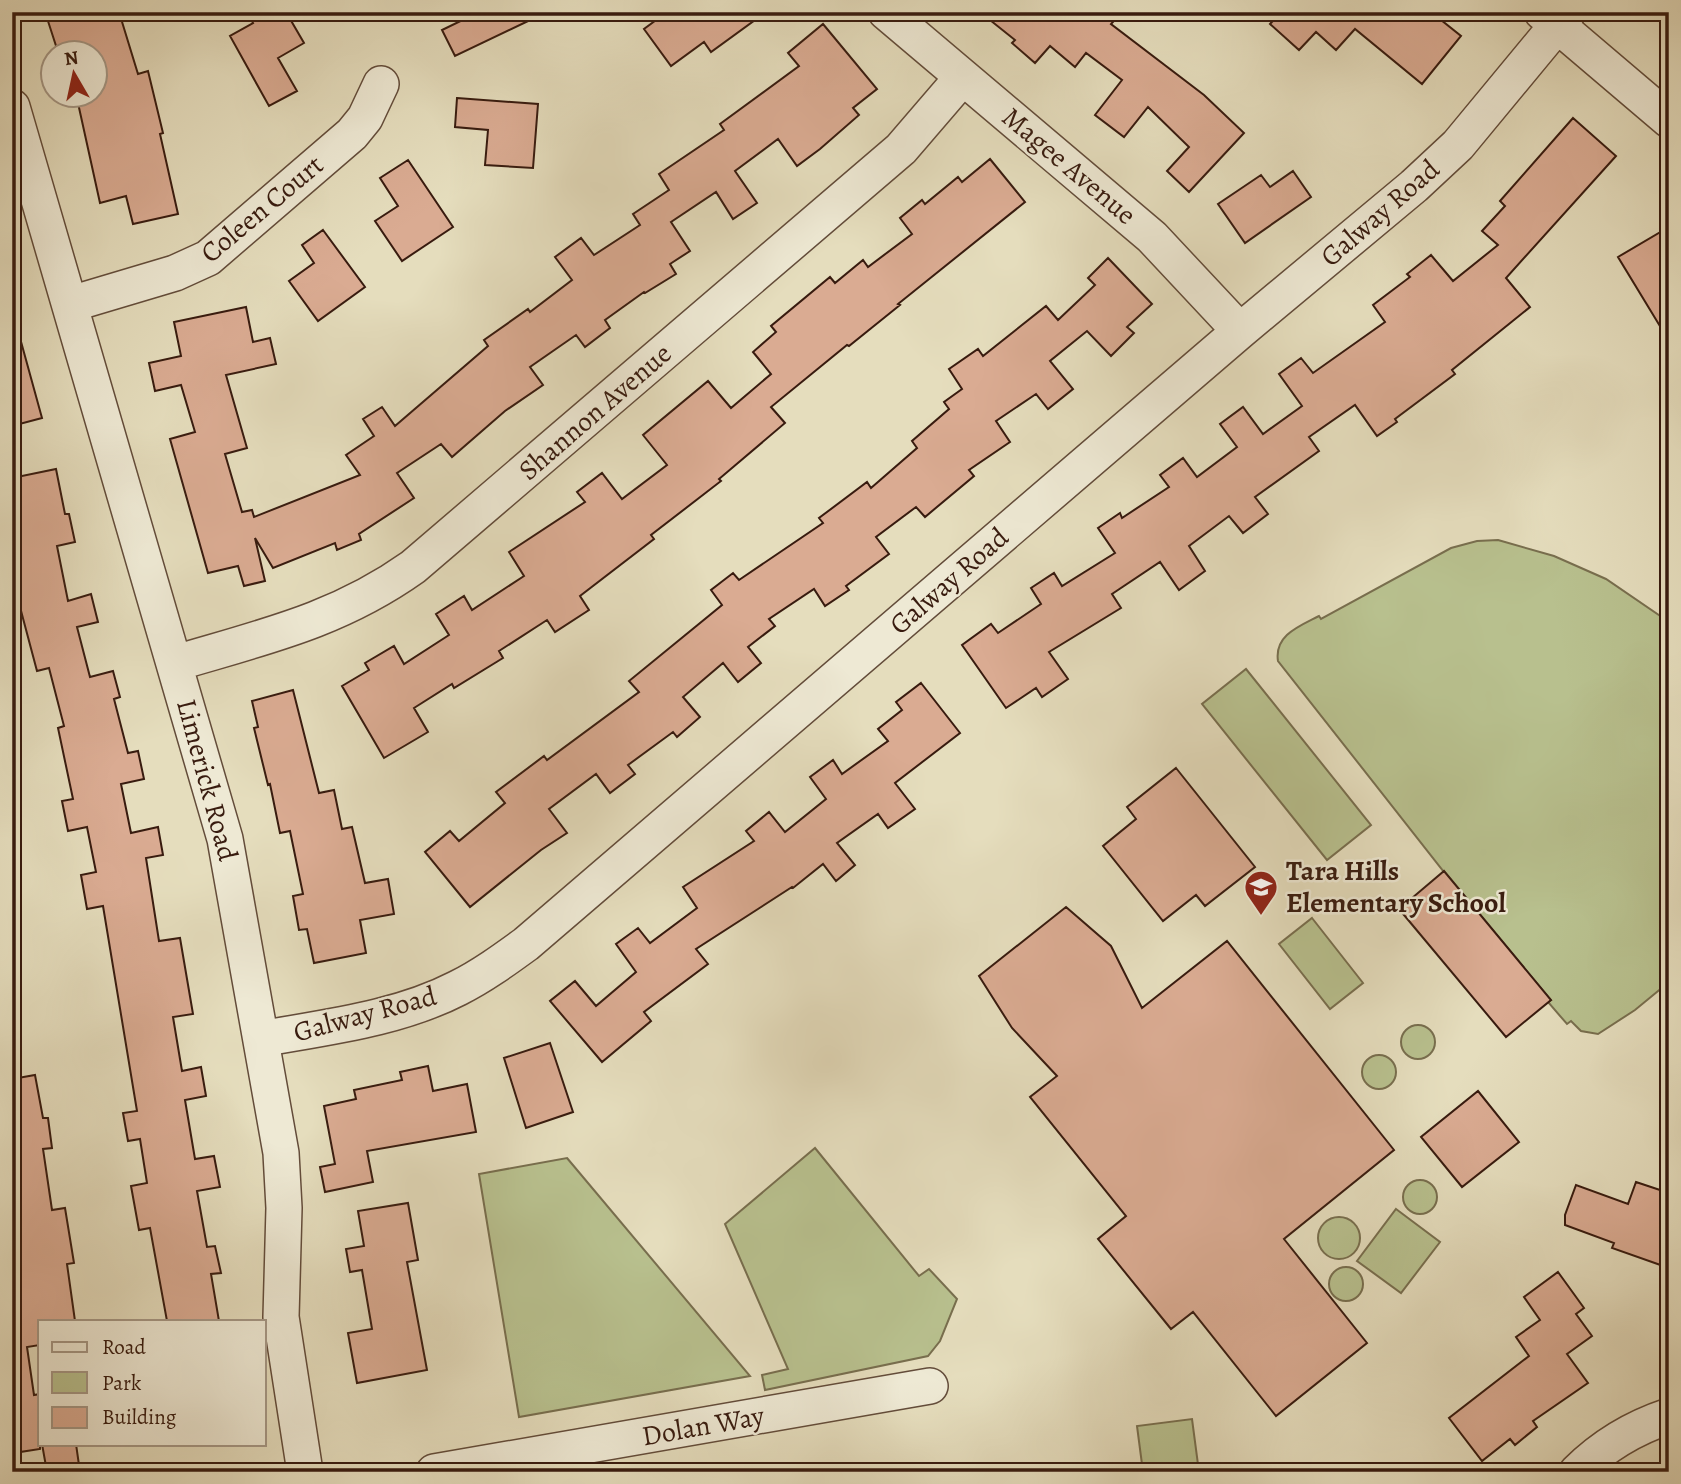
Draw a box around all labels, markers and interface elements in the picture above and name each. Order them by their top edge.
north arrow [38,38,108,108]
text: N [63,44,81,72]
street label: Magee Avenue [994,99,1144,233]
street label: Coleen Court [192,146,332,272]
street label: Galway Road [1312,150,1448,275]
street label: Shannon Avenue [510,335,680,489]
street label: Galway Road [881,518,1017,643]
street label: Limerick Road [167,695,247,866]
place label: Tara Hills Elementary School [1286,852,1507,922]
school or university icon: Tara Hills Elementary School [1242,868,1280,917]
street label: Galway Road [289,976,442,1051]
legend [38,1320,266,1446]
text: Road [102,1333,146,1361]
text: Park [102,1369,142,1397]
street label: Dolan Way [639,1396,767,1455]
text: Building [102,1403,177,1431]

